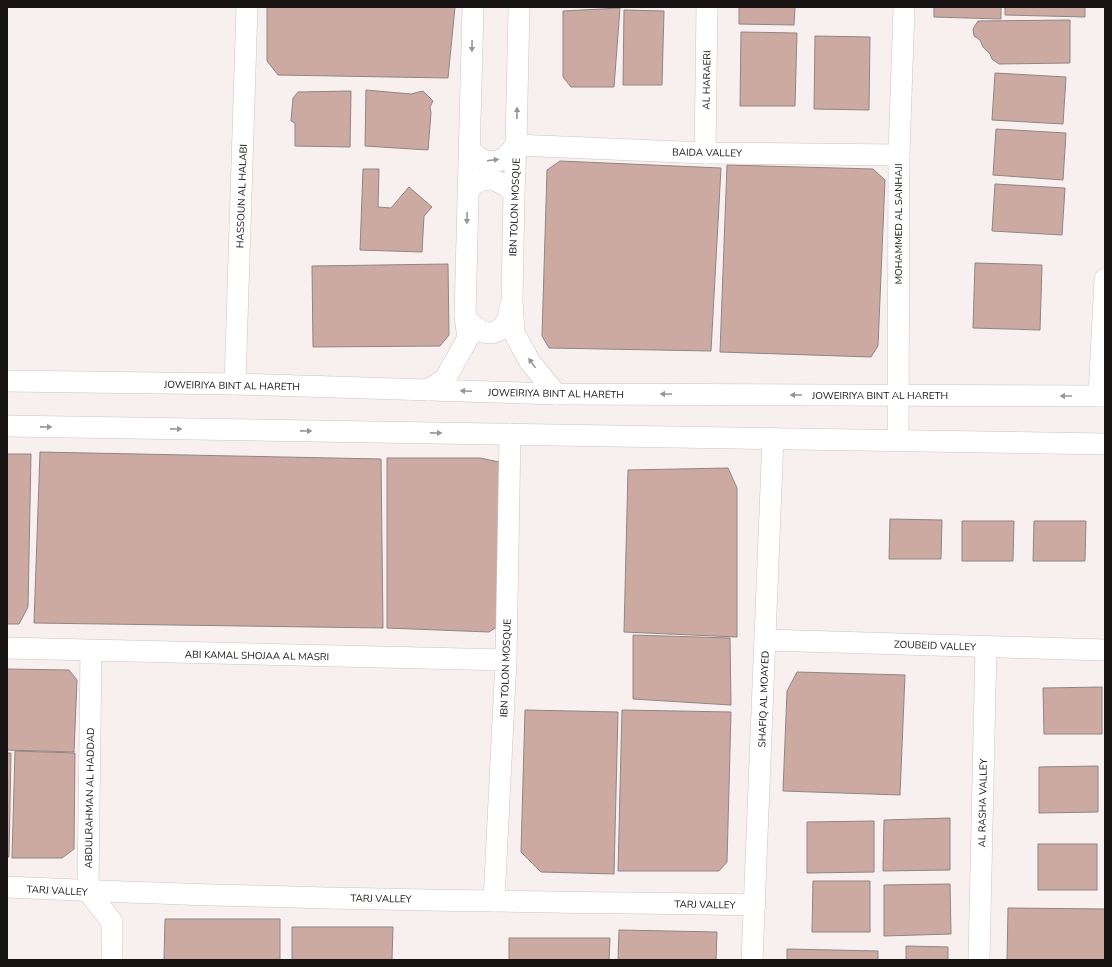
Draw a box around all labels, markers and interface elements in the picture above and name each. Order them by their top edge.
one-way arrow [469,40,475,53]
street label: AL HARAERI [699,50,715,110]
one-way arrow [514,106,520,119]
street label: HASSOUN AL HALABI [233,144,251,248]
street label: BAIDA VALLEY [672,145,743,161]
one-way arrow [487,157,499,164]
street label: IBN TOLON MOSQUE [506,157,524,256]
street label: MOHAMMED AL SANHAJI [892,163,906,285]
one-way arrow [464,212,470,225]
one-way arrow [528,358,536,369]
street label: JOWEIRIYA BINT AL HARETH [163,378,300,394]
street label: JOWEIRIYA BINT AL HARETH [487,386,624,402]
one-way arrow [459,388,472,394]
street label: JOWEIRIYA BINT AL HARETH [811,389,948,403]
one-way arrow [659,391,672,397]
one-way arrow [789,392,802,398]
one-way arrow [1059,393,1072,399]
one-way arrow [40,424,53,430]
one-way arrow [170,426,183,432]
one-way arrow [300,428,313,434]
one-way arrow [430,430,443,436]
street label: IBN TOLON MOSQUE [497,618,515,717]
street label: ZOUBEID VALLEY [894,638,977,654]
street label: ABI KAMAL SHOJAA AL MASRI [185,648,329,664]
street label: SHAFIQ AL MOAYED [755,650,773,748]
street label: ABDULRAHMAN AL HADDAD [82,727,98,869]
street label: AL RASHA VALLEY [975,757,991,848]
street label: TARJ VALLEY [26,882,89,900]
street label: TARJ VALLEY [350,891,413,907]
street label: TARJ VALLEY [674,897,737,913]

